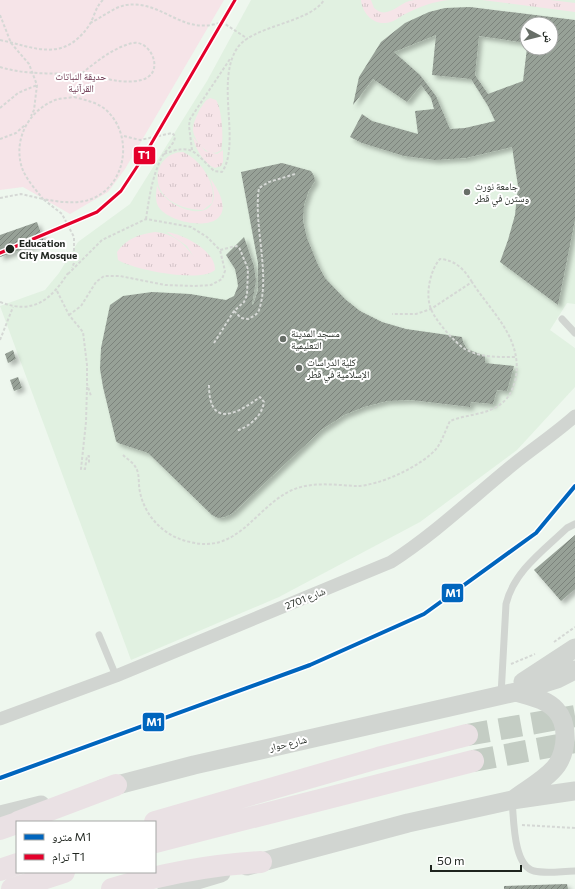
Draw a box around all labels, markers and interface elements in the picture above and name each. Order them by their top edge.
north arrow [519,16,559,56]
text: ش [540,30,557,44]
park label: حديقة النباتات القرآنية [55,70,107,94]
line badge: T1 [133,146,156,165]
text: T1 [138,148,150,161]
place label: جامعة نورث وسترن في قطر [474,180,530,207]
marker: جامعة نورث وسترن في قطر [462,187,472,197]
place label: Education City Mosque [19,237,77,261]
marker: Education City Mosque [4,243,16,255]
place label: مسجد المدينة التعليمية [291,327,340,351]
marker: مسجد المدينة التعليمية [278,334,288,344]
place label: كلية الدراسات الإسلامية في قطر [306,356,369,383]
marker: كلية الدراسات الإسلامية في قطر [294,363,304,373]
line badge: M1 [441,583,464,603]
street label: شارع 2701 [283,584,328,612]
text: M1 [445,586,461,599]
line badge: M1 [142,712,165,732]
text: M1 [146,715,162,728]
street label: شارع حوار [267,733,309,754]
legend [16,821,156,873]
text: مترو M1 [52,829,91,843]
scale bar [431,847,521,873]
text: ترام T1 [52,849,85,865]
text: 50 m [437,853,465,867]

